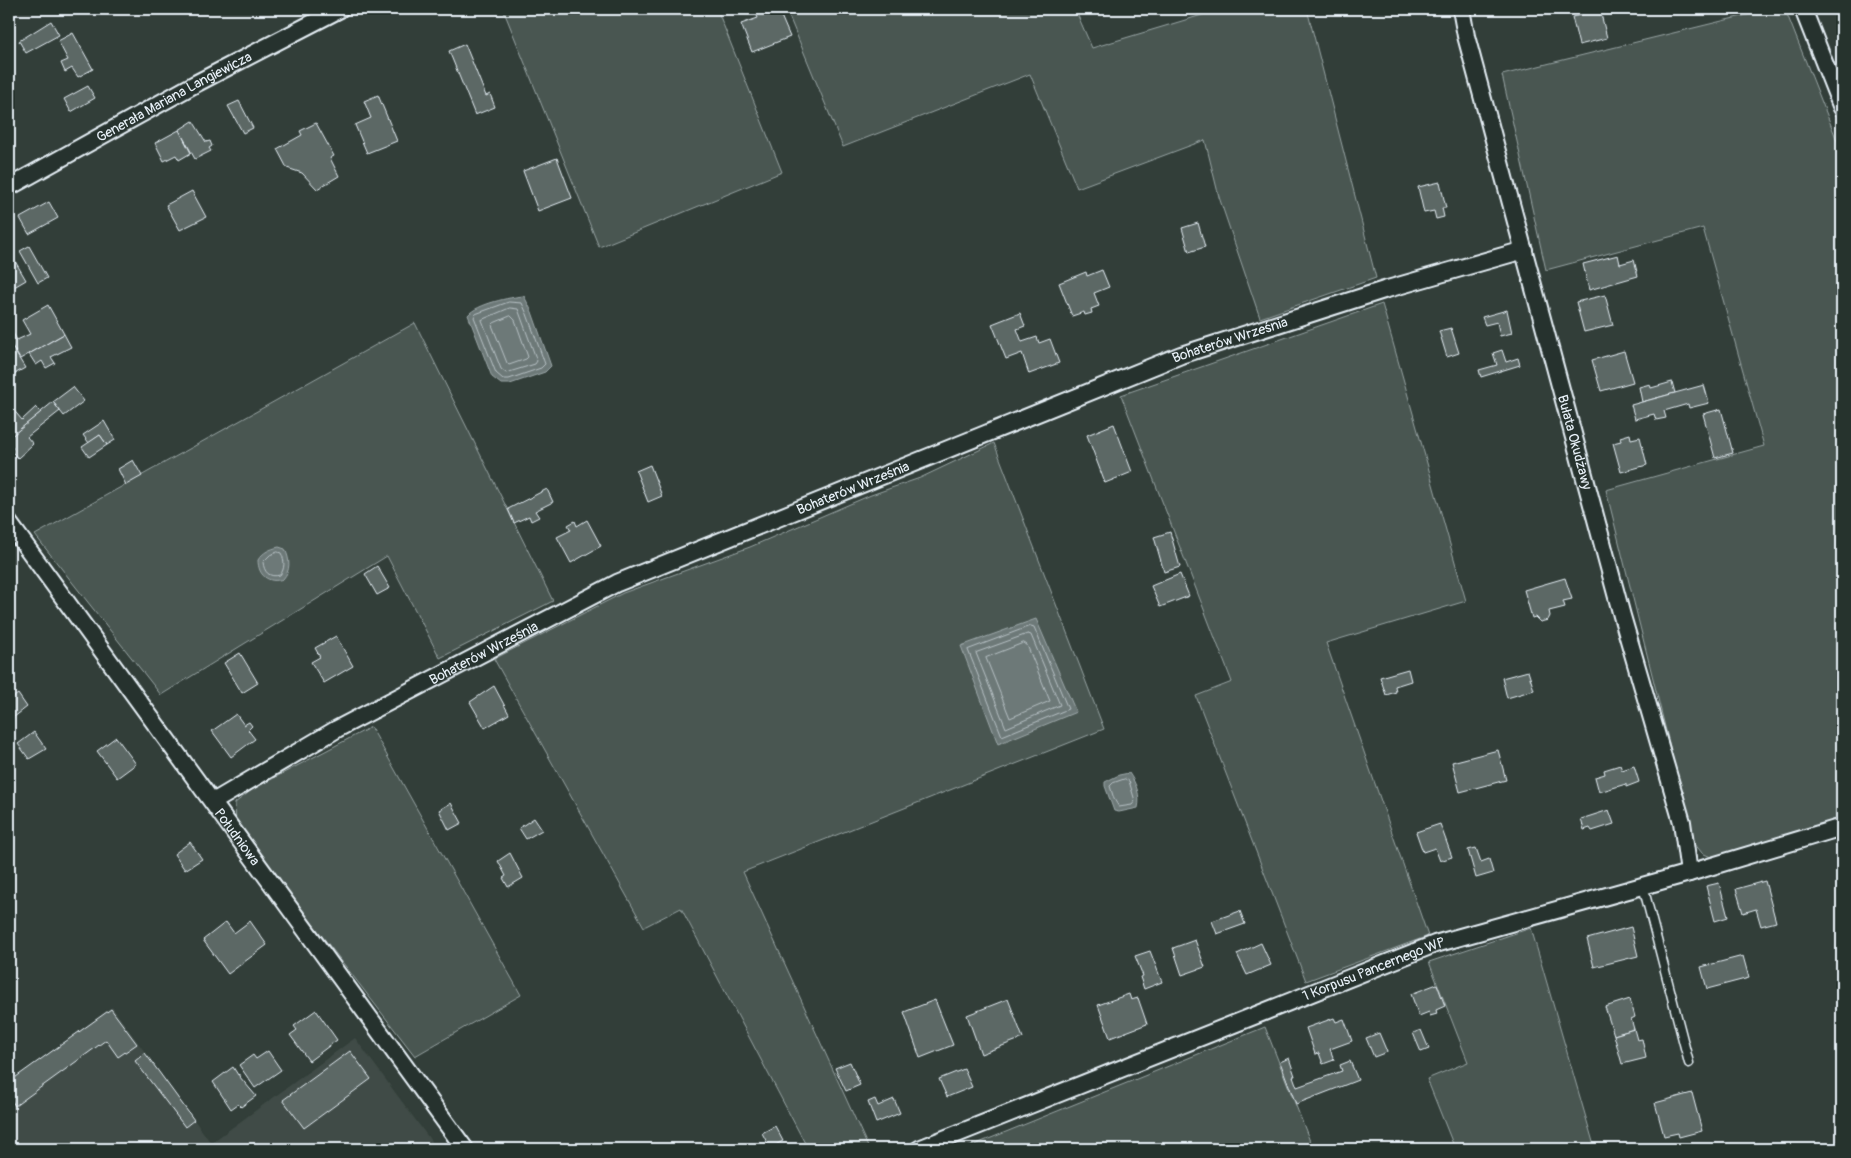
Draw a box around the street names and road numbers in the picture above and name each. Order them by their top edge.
street label: Generała Mariana Langiewicza [93,48,254,146]
street label: Bohaterów Września [1169,313,1289,366]
street label: Bułata Okudżawy [1554,393,1596,491]
street label: Bohaterów Września [794,457,912,518]
street label: Bohaterów Września [426,617,541,688]
street label: Południowa [211,805,264,868]
street label: 1 Korpusu Pancernego WP [1300,933,1447,1004]

